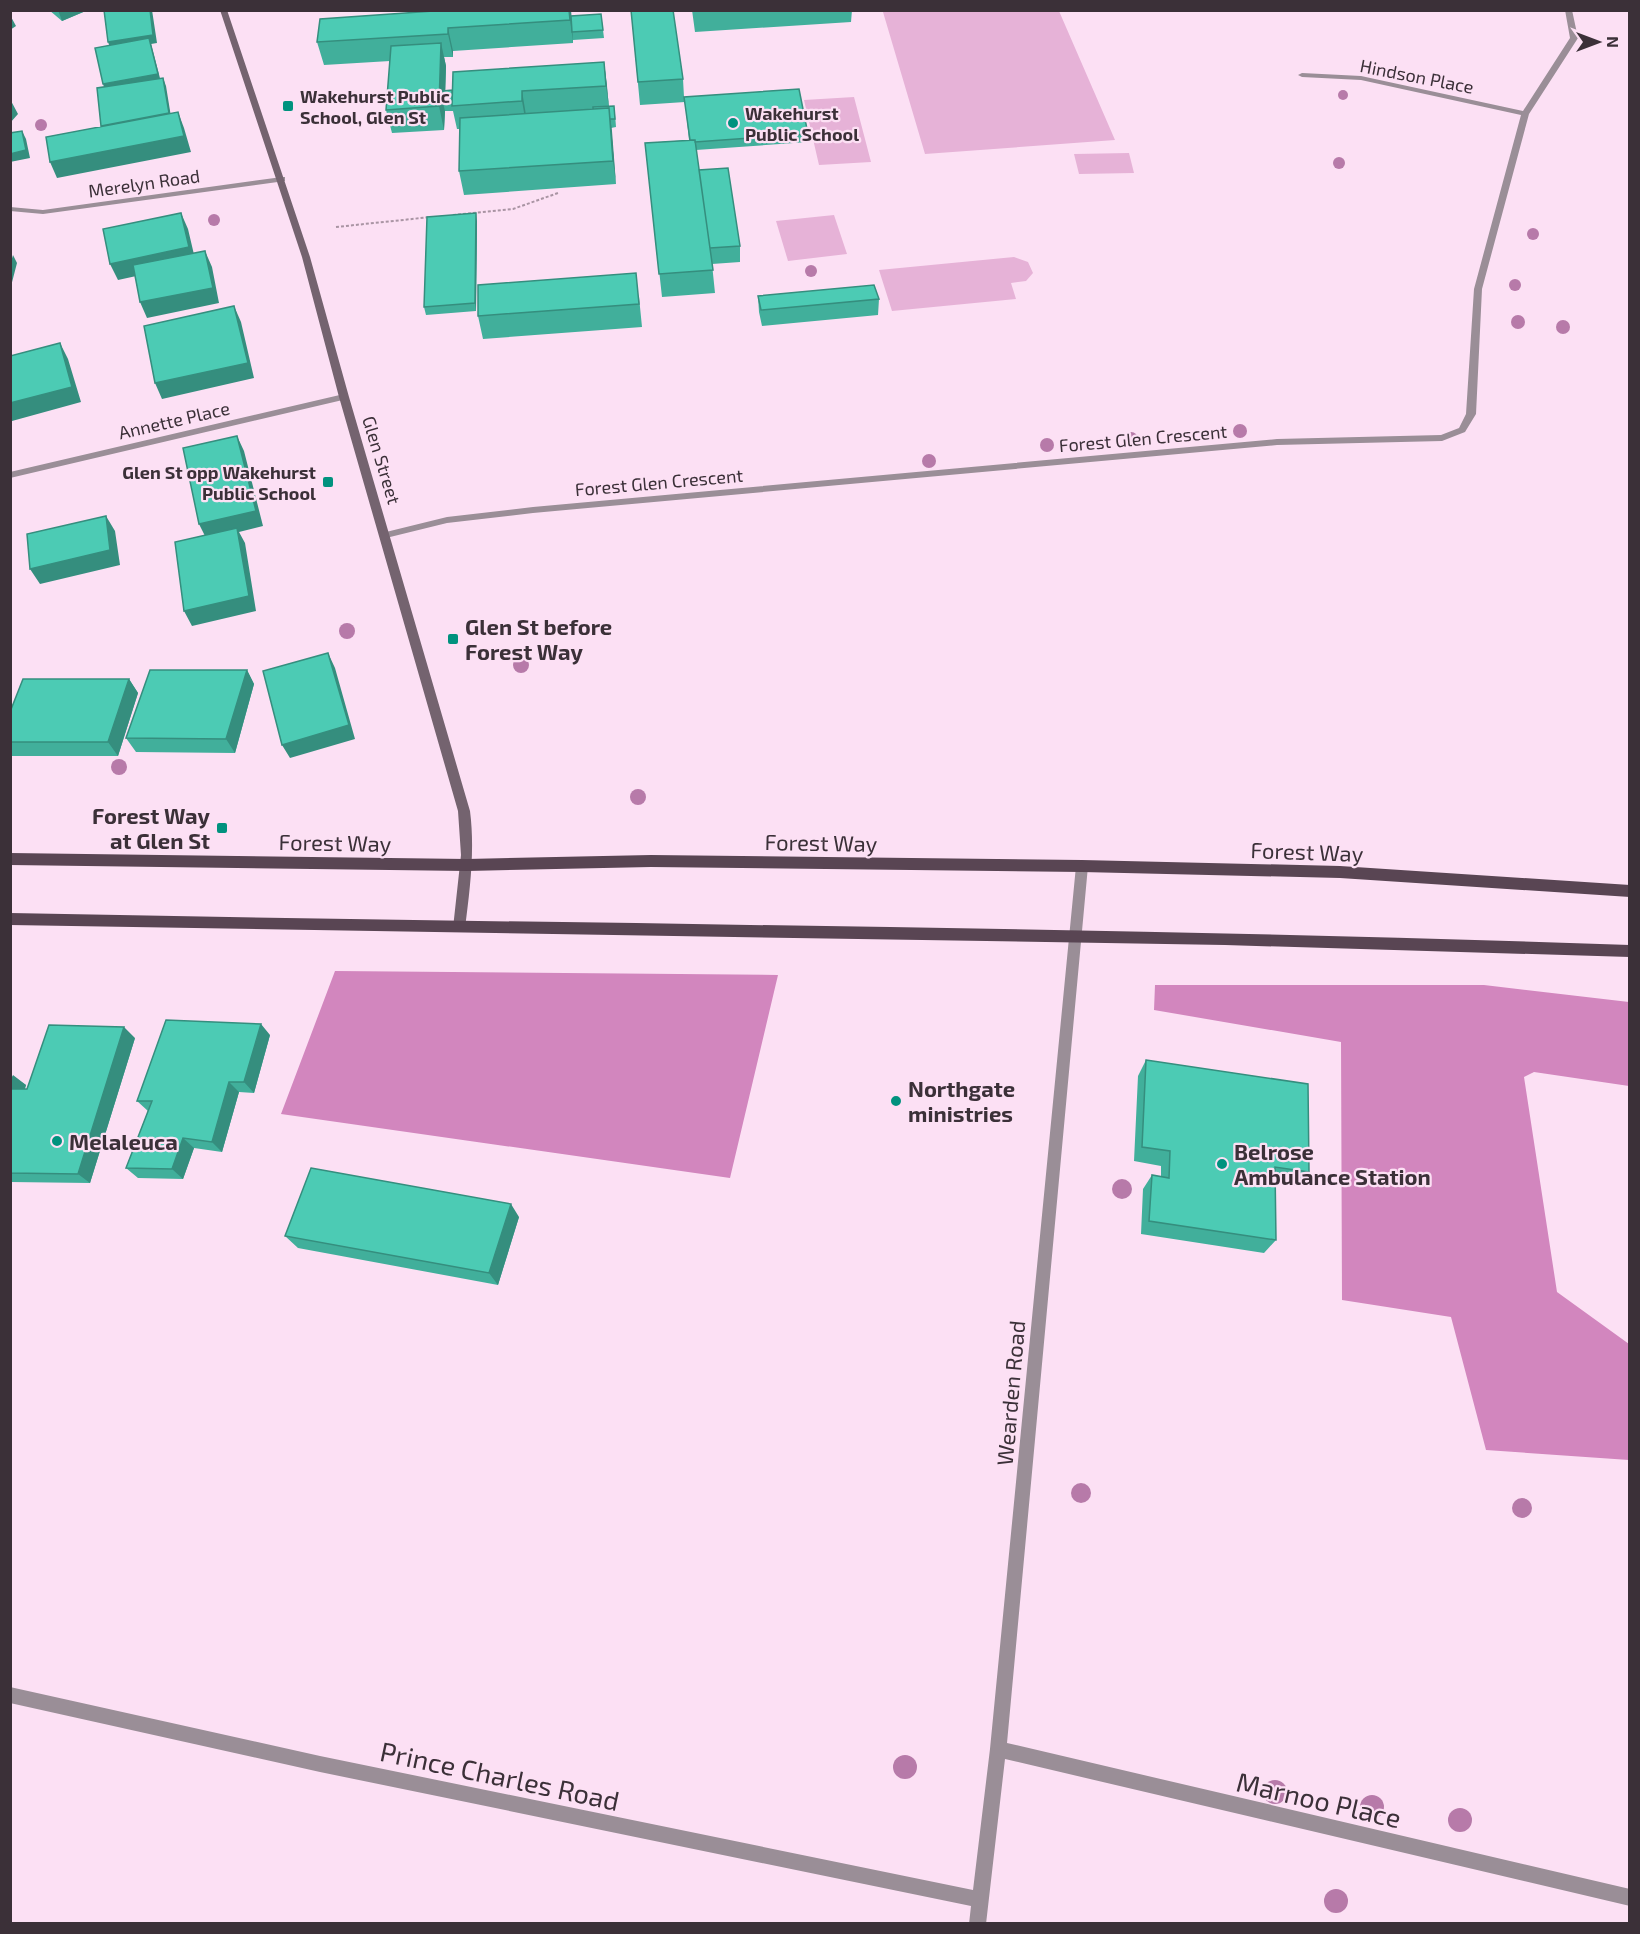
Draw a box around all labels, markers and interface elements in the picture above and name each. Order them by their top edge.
north arrow [1568,12,1628,72]
text: N [1604,36,1623,48]
street label: Hindson Place [1358,54,1476,98]
place label: Wakehurst Public School, Glen St [300,85,450,128]
marker: Wakehurst Public School, Glen St [281,99,295,113]
place label: Wakehurst Public School [745,102,859,145]
marker: Wakehurst Public School [726,116,740,130]
street label: Merelyn Road [87,164,201,202]
street label: Annette Place [116,397,232,443]
street label: Glen Street [358,413,406,507]
street label: Forest Glen Crescent [1058,420,1228,456]
place label: Glen St opp Wakehurst Public School [122,461,317,504]
street label: Forest Glen Crescent [574,464,744,500]
marker: Glen St opp Wakehurst Public School [321,475,335,489]
place label: Glen St before Forest Way [465,613,612,665]
marker: Glen St before Forest Way [446,632,460,646]
place label: Forest Way at Glen St [92,802,211,853]
marker: Forest Way at Glen St [215,821,229,835]
street label: Forest Way [278,828,392,856]
street label: Forest Way [764,828,878,856]
street label: Forest Way [1250,836,1364,866]
place label: Northgate ministries [908,1075,1015,1126]
marker: Northgate ministries [889,1094,903,1108]
place label: Melaleuca [69,1128,178,1154]
marker: Melaleuca [50,1134,64,1148]
place label: Belrose Ambulance Station [1234,1138,1431,1189]
marker: Belrose Ambulance Station [1215,1157,1229,1171]
street label: Wearden Road [991,1319,1029,1467]
street label: Prince Charles Road [377,1734,623,1816]
street label: Marnoo Place [1234,1765,1404,1833]

